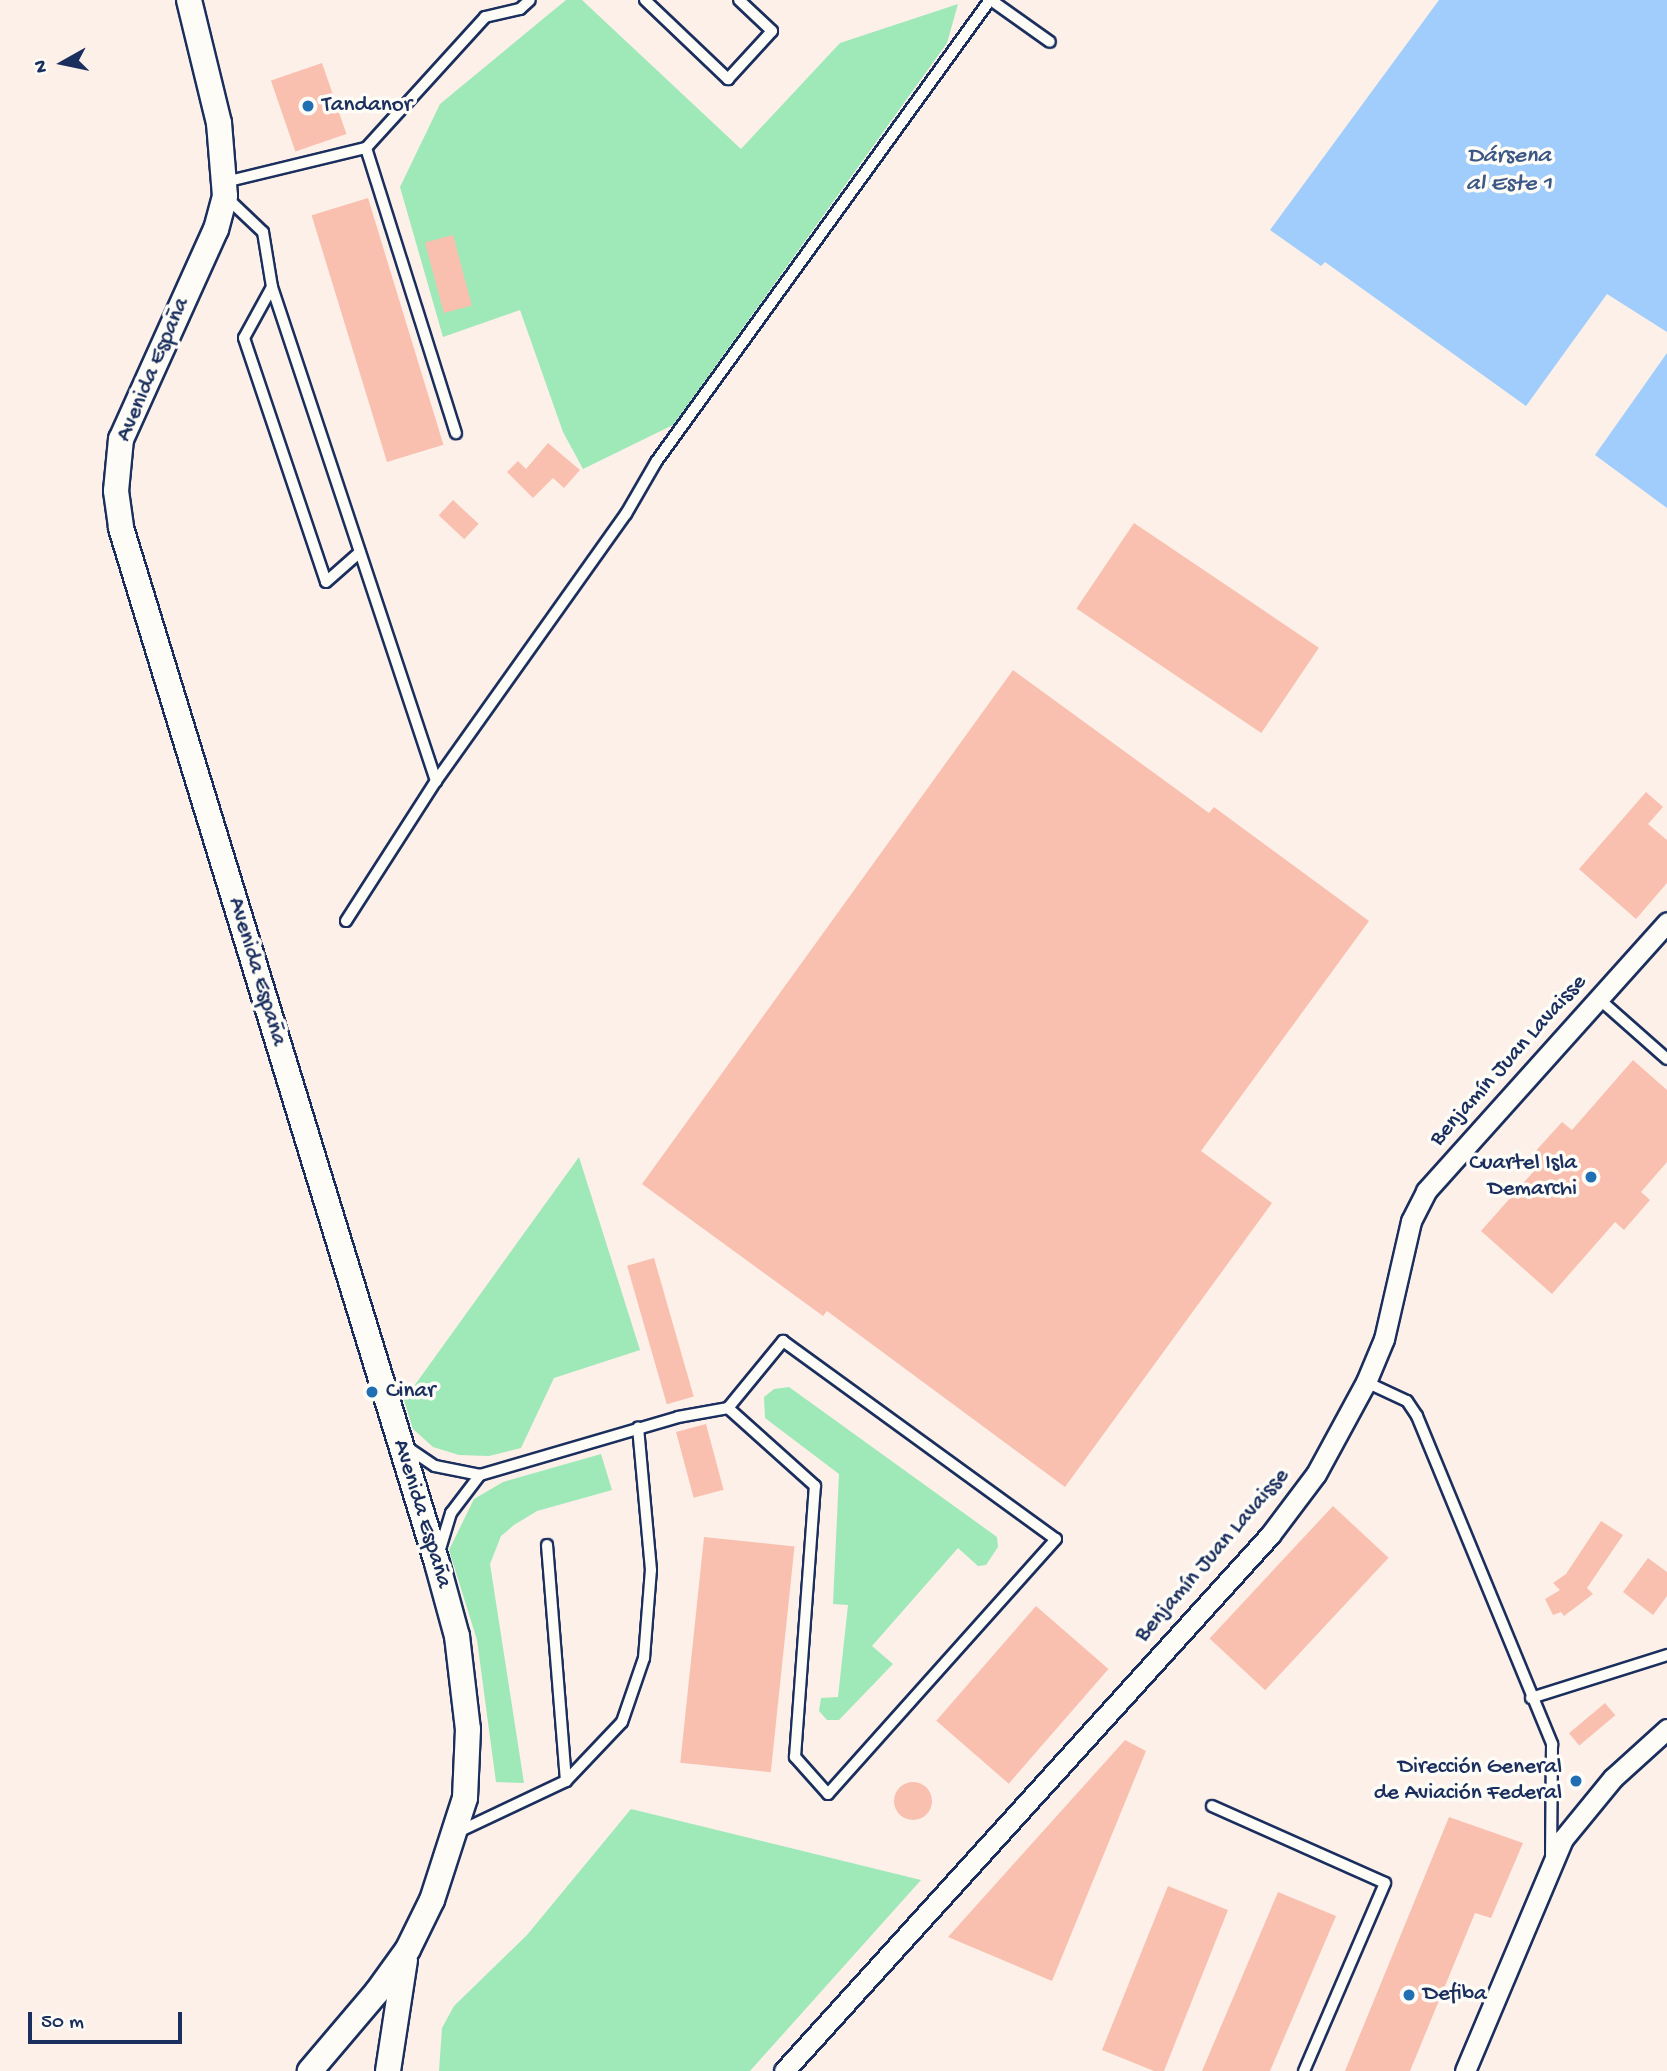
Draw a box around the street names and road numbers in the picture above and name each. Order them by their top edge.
street label: Avenida España [111,294,197,446]
street label: Avenida España [220,894,292,1050]
street label: Benjamín Juan Lavaisse [1425,969,1593,1153]
street label: Avenida España [385,1436,457,1592]
street label: Benjamín Juan Lavaisse [1130,1463,1296,1649]

